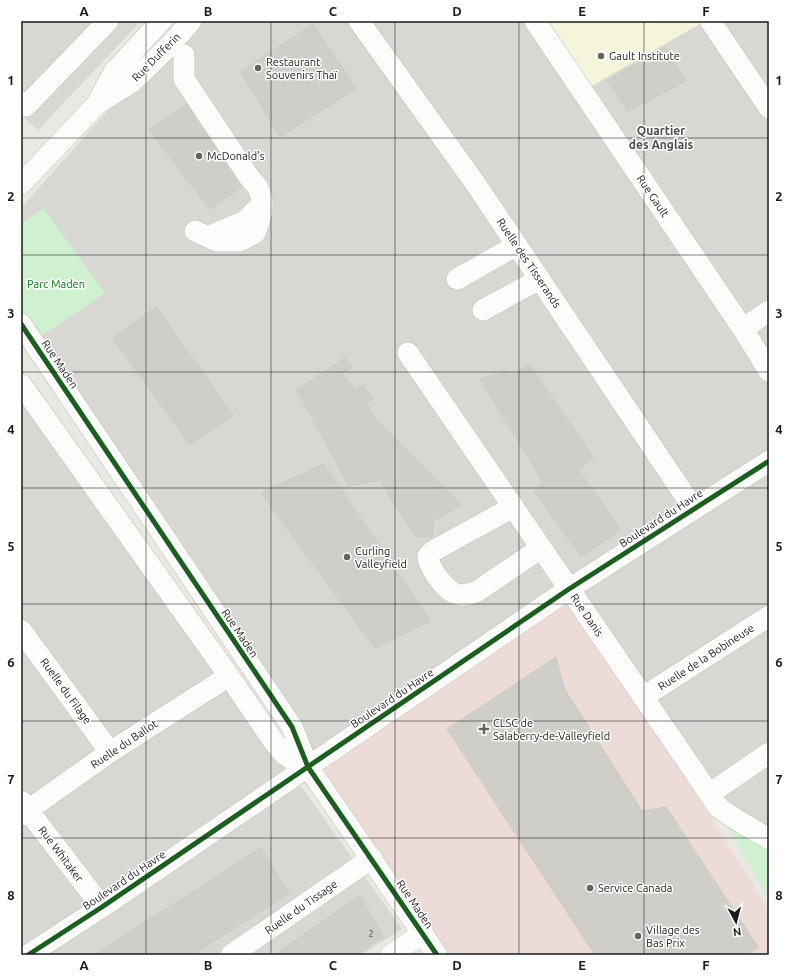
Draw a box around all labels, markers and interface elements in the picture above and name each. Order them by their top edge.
text: A [79,4,89,18]
text: B [204,4,213,18]
text: C [329,4,338,18]
text: D [452,4,462,18]
text: E [578,4,586,18]
text: F [702,4,710,18]
street label: Rue Dufferin [129,30,183,84]
place label: Gault Institute [609,50,680,62]
marker: Gault Institute [596,51,606,61]
place label: Restaurant Souvenirs Thaï [266,56,337,81]
marker: Restaurant Souvenirs Thaï [253,63,263,73]
text: 1 [7,73,15,87]
text: 1 [775,73,783,87]
district label: Quartier des Anglais [629,124,694,151]
place label: McDonald's [207,150,265,162]
marker: McDonald's [194,151,204,161]
street label: Rue Gault [635,173,672,220]
text: 2 [7,189,15,203]
text: 2 [775,189,783,203]
street label: Ruelle des Tisserands [495,216,564,310]
park label: Parc Maden [27,278,85,290]
text: 3 [7,306,15,320]
text: 3 [775,306,783,320]
street label: Rue Maden [39,338,81,390]
text: 4 [7,422,15,436]
text: 4 [775,422,783,436]
street label: Boulevard du Havre [617,487,705,549]
text: 5 [7,539,15,553]
text: 5 [775,539,783,553]
place label: Curling Valleyfield [355,545,407,570]
marker: Curling Valleyfield [342,552,352,562]
street label: Rue Danis [568,591,606,639]
street label: Rue Maden [219,607,261,659]
street label: Ruelle de la Bobineuse [656,622,756,692]
text: 6 [7,655,15,669]
text: 6 [775,655,783,669]
street label: Ruelle du Filage [38,656,94,726]
street label: Boulevard du Havre [348,666,436,730]
street label: Ruelle du Ballot [88,717,160,771]
place label: CLSC de Salaberry-de-Valleyfield [493,717,610,742]
marker: CLSC de Salaberry-de-Valleyfield [478,723,490,735]
text: 7 [7,772,15,786]
text: 7 [775,772,783,786]
street label: Rue Whitaker [36,824,86,885]
street label: Boulevard du Havre [80,848,168,912]
street label: Ruelle du Tissage [263,878,339,936]
street label: Rue Maden [394,878,436,930]
place label: Service Canada [598,882,672,894]
marker: Service Canada [585,883,595,893]
text: 8 [7,888,15,902]
text: 8 [775,888,783,902]
north arrow [716,902,756,942]
place label: Village des Bas Prix [646,924,700,949]
text: N [732,925,742,938]
house number: 2 [368,929,374,939]
marker: Village des Bas Prix [633,931,643,941]
text: A [79,958,89,972]
text: B [204,958,213,972]
text: C [329,958,338,972]
text: D [452,958,462,972]
text: E [578,958,586,972]
text: F [702,958,710,972]

